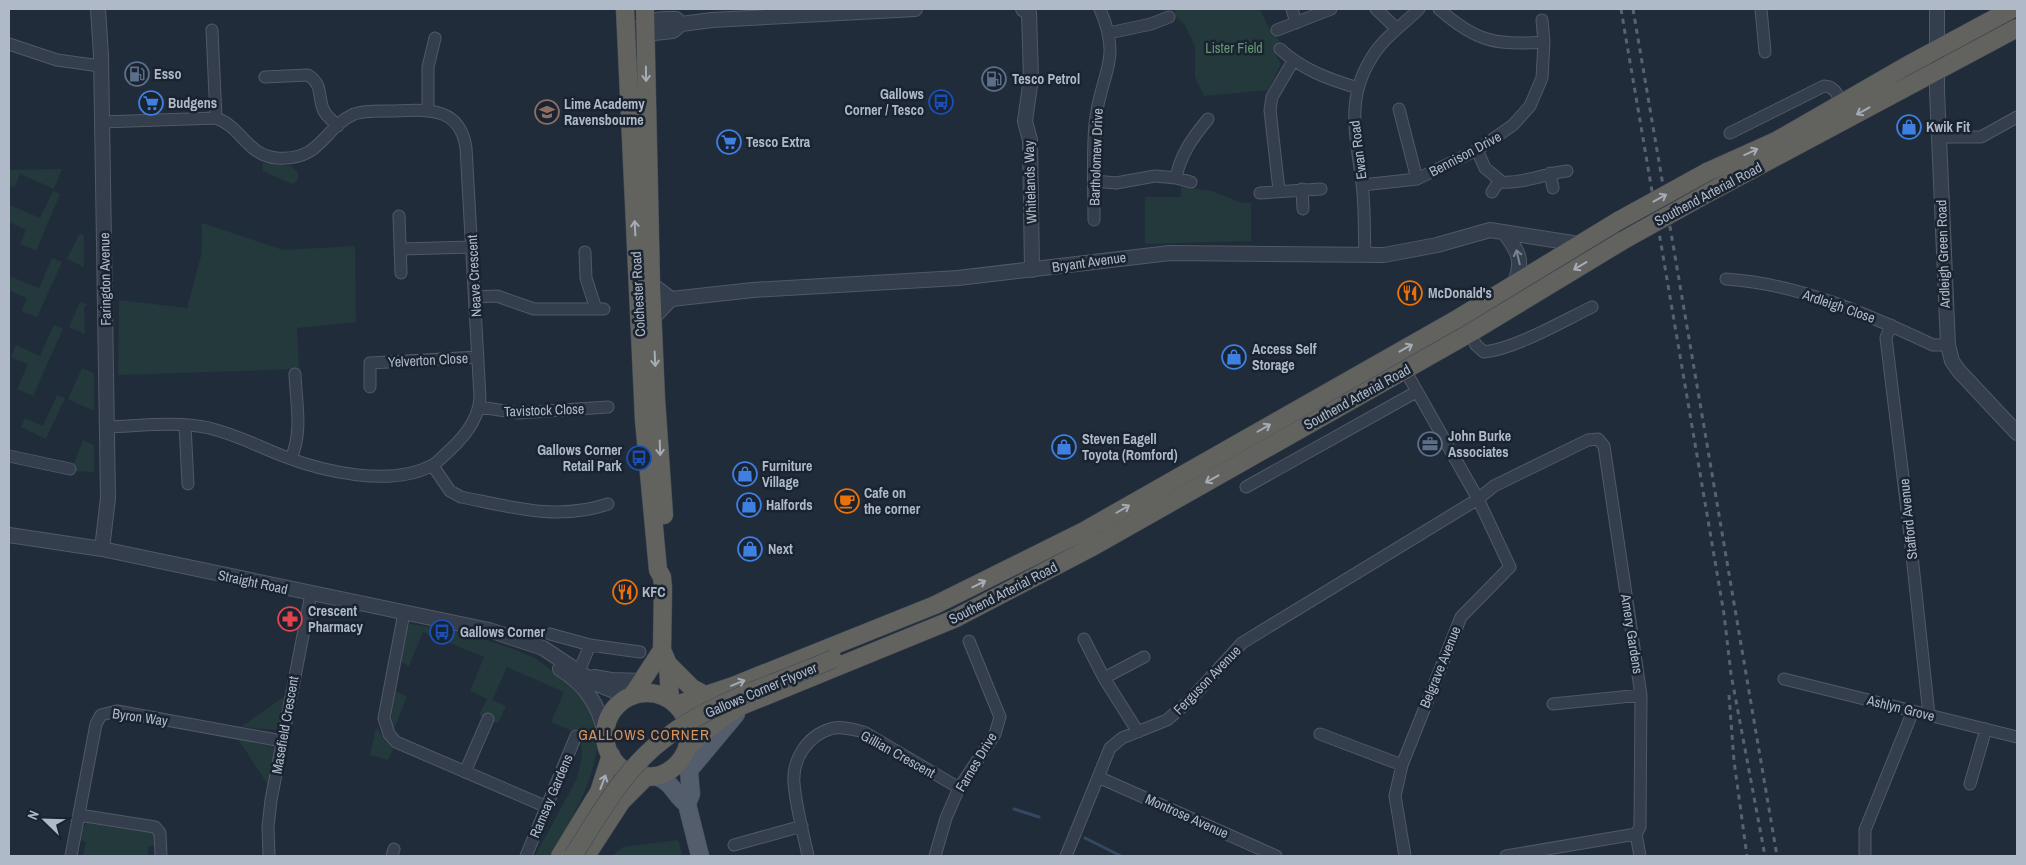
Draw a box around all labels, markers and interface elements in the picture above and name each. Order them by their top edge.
park label: Lister Field [1205,39,1263,57]
fuel station icon: Esso [124,61,150,87]
place label: Esso [154,65,181,83]
one-way arrow [642,66,651,82]
fuel station icon: Tesco Petrol [981,66,1007,92]
place label: Tesco Petrol [1012,70,1080,88]
place label: Gallows Corner / Tesco [844,85,924,119]
bus stop icon: Gallows Corner / Tesco [928,89,954,115]
supermarket icon: Budgens [138,90,164,116]
place label: Budgens [168,94,217,112]
place label: Lime Academy Ravensbourne [564,95,645,129]
school or university icon: Lime Academy Ravensbourne [534,99,560,125]
one-way arrow [1856,106,1871,116]
street label: Bartholomew Drive [1085,108,1107,206]
shop icon: Kwik Fit [1896,114,1922,140]
place label: Kwik Fit [1926,118,1970,136]
street label: Ewan Road [1345,119,1371,181]
street label: Bennison Drive [1426,127,1504,181]
supermarket icon: Tesco Extra [716,129,742,155]
place label: Tesco Extra [746,133,811,151]
street label: Whitelands Way [1020,140,1040,224]
one-way arrow [1743,147,1758,156]
street label: Southend Arterial Road [1651,158,1765,230]
one-way arrow [1653,192,1667,202]
street label: Ardleigh Green Road [1932,199,1954,310]
one-way arrow [631,220,640,236]
street label: Faringdon Avenue [95,232,115,326]
street label: Neave Crescent [463,234,485,318]
street label: Bryant Avenue [1051,248,1127,276]
one-way arrow [1513,249,1522,265]
street label: Colchester Road [627,251,649,337]
one-way arrow [1573,262,1587,272]
restaurant icon: McDonald's [1397,280,1423,306]
place label: McDonald's [1428,284,1492,302]
street label: Ardleigh Close [1800,285,1878,327]
place label: Access Self Storage [1252,340,1317,374]
one-way arrow [1398,343,1413,353]
shop icon: Access Self Storage [1221,344,1247,370]
street label: Yelverton Close [388,349,468,371]
one-way arrow [650,350,660,366]
street label: Southend Arterial Road [1300,360,1414,434]
street label: Tavistock Close [503,400,585,420]
one-way arrow [1256,422,1270,432]
place label: John Burke Associates [1448,427,1511,461]
place label: Steven Eagell Toyota (Romford) [1082,430,1178,464]
office icon: John Burke Associates [1417,431,1443,457]
shop icon: Steven Eagell Toyota (Romford) [1051,434,1077,460]
one-way arrow [656,439,665,455]
place label: Gallows Corner Retail Park [537,441,623,475]
bus stop icon: Gallows Corner Retail Park [626,445,652,471]
place label: Furniture Village [762,457,812,491]
shop icon: Furniture Village [732,461,758,487]
one-way arrow [1205,475,1220,484]
street label: Stafford Avenue [1895,478,1921,560]
place label: Cafe on the corner [864,484,921,518]
cafe icon: Cafe on the corner [834,488,860,514]
shop icon: Halfords [736,492,762,518]
place label: Halfords [766,496,813,514]
one-way arrow [1115,503,1130,513]
shop icon: Next [737,536,763,562]
place label: Next [768,540,793,558]
street label: Southend Arterial Road [946,558,1060,628]
street label: Straight Road [216,566,290,598]
one-way arrow [971,578,986,588]
restaurant icon: KFC [612,579,638,605]
place label: KFC [642,583,666,601]
street label: Amery Gardens [1617,592,1647,675]
place label: Crescent Pharmacy [308,602,363,636]
pharmacy icon: Crescent Pharmacy [277,606,303,632]
bus stop icon: Gallows Corner [429,619,455,645]
place label: Gallows Corner [460,623,545,641]
street label: Belgrave Avenue [1415,623,1465,711]
street label: Ferguson Avenue [1170,642,1244,718]
street label: Gallows Corner Flyover [702,658,820,722]
street label: Masefield Crescent [268,675,302,775]
one-way arrow [730,678,745,688]
street label: Ashlyn Grove [1864,691,1937,725]
street label: Byron Way [111,704,169,730]
district label: GALLOWS CORNER [578,724,710,745]
street label: Gillian Crescent [858,726,938,782]
street label: Farnes Drive [951,729,1001,795]
street label: Ramsay Gardens [525,751,577,841]
one-way arrow [599,775,608,790]
street label: Montrose Avenue [1143,790,1231,842]
north arrow [20,795,70,845]
text: N [23,808,43,822]

